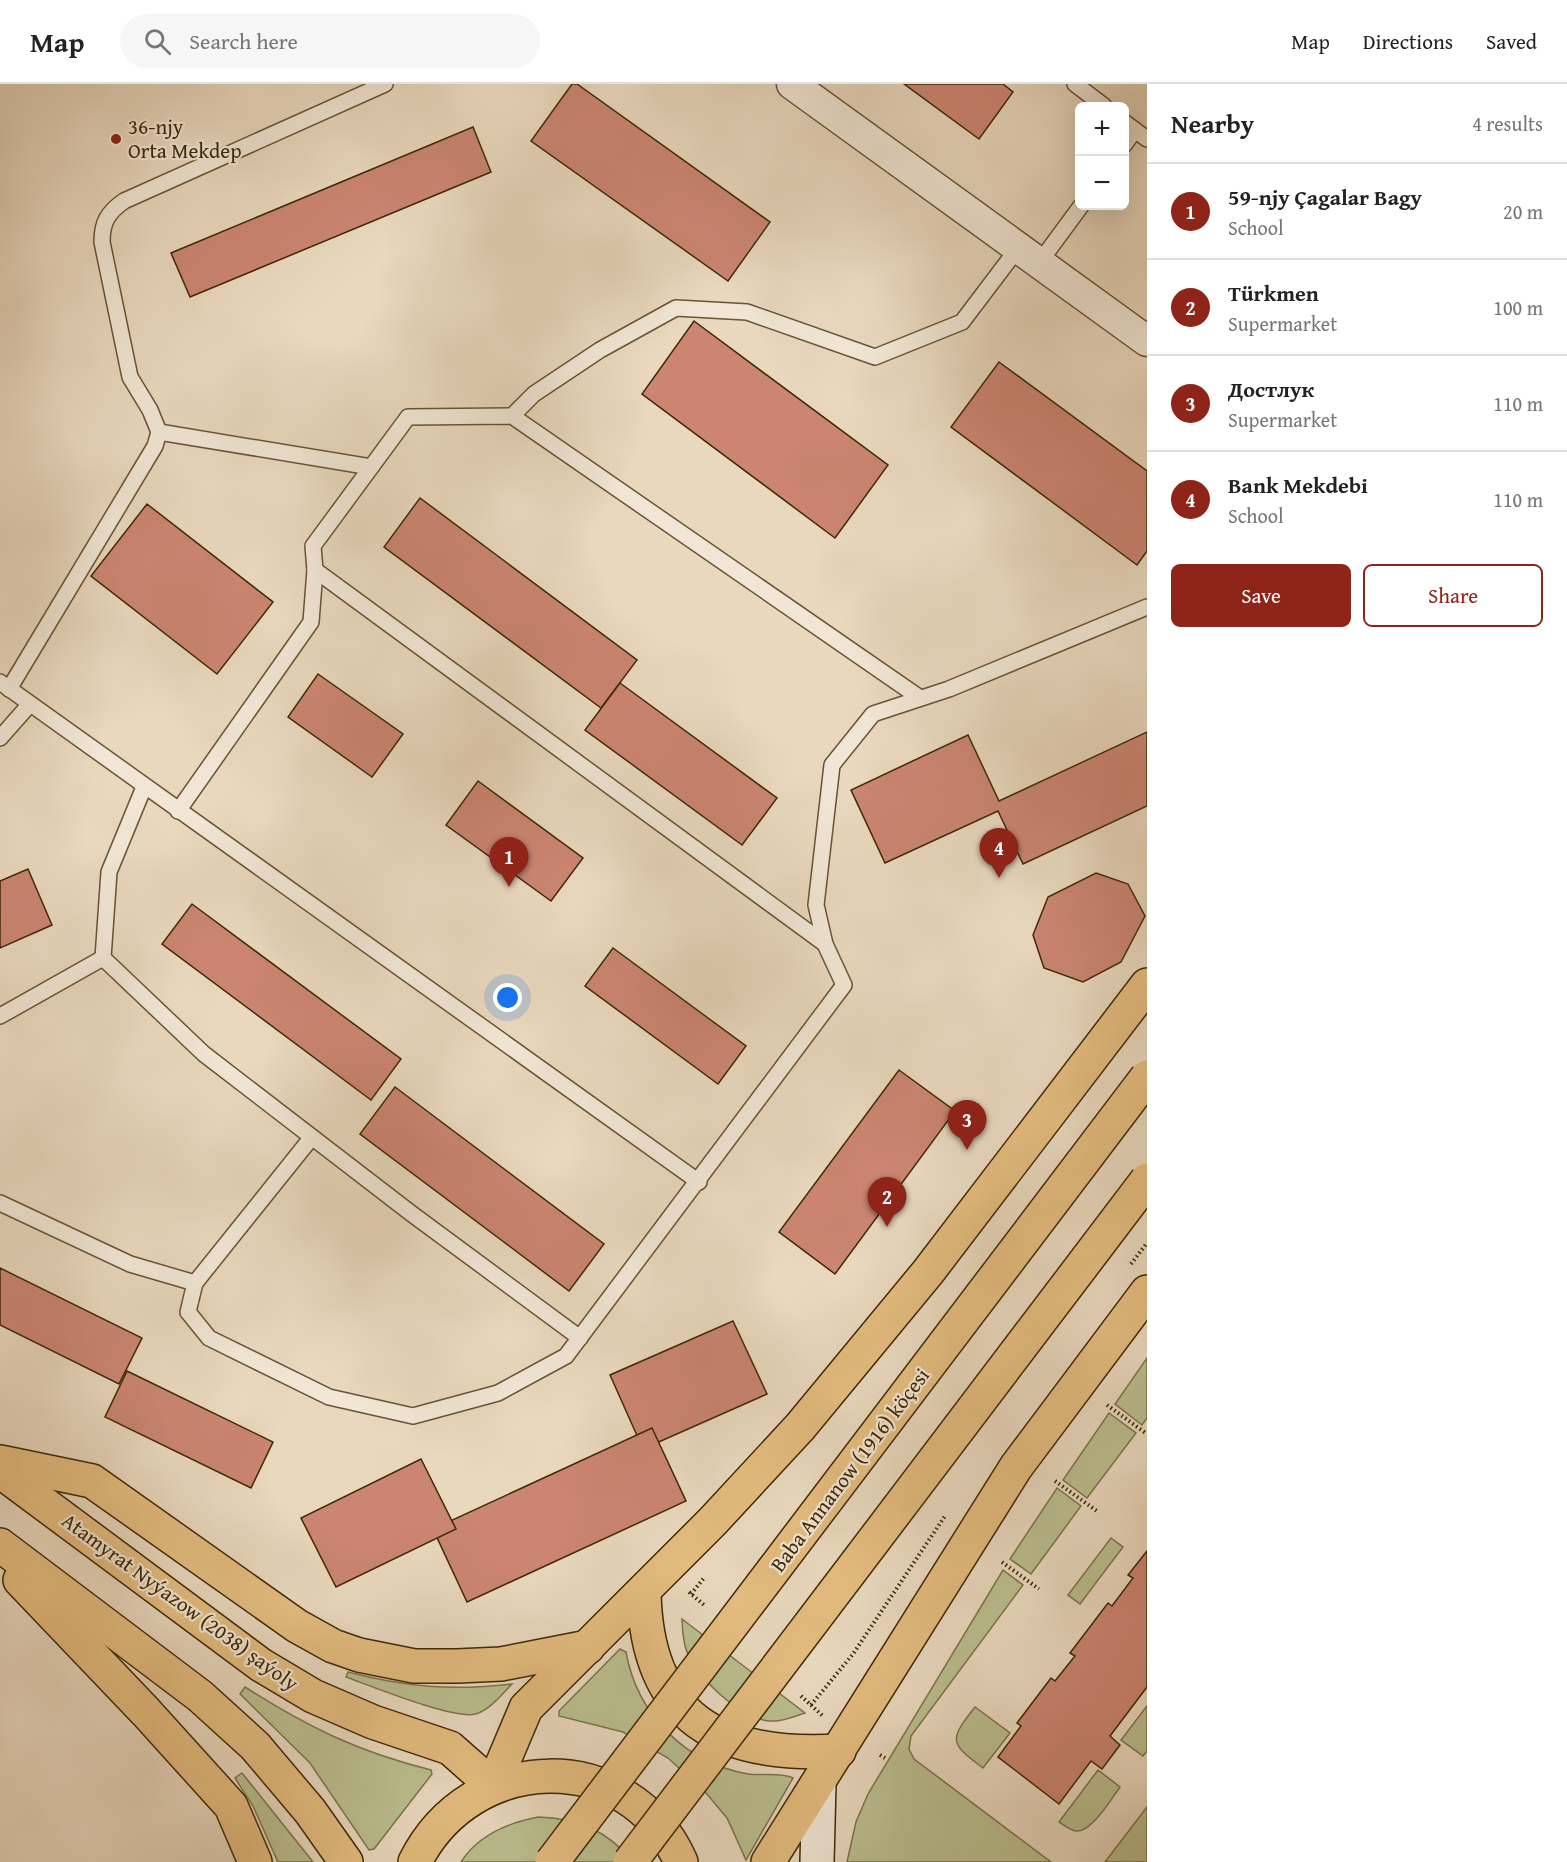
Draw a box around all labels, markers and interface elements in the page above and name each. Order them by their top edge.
search box [120,14,540,68]
text: Map [30,21,84,62]
icon: search [141,25,174,58]
text: Search here [189,25,298,57]
text: Map [1291,26,1330,57]
text: Directions [1363,26,1453,57]
text: Saved [1486,26,1537,57]
map controls [1075,102,1129,210]
button: + [1075,102,1129,156]
text: Nearby [1171,104,1254,143]
text: 4 results [1472,109,1543,138]
place label: 36-njy Orta Mekdep [128,111,242,166]
marker: 36-njy Orta Mekdep [109,132,123,146]
button: − [1075,156,1129,210]
text: 59-njy Çagalar Bagy [1228,181,1422,213]
text: 1 [1185,197,1196,226]
text: 20 m [1503,197,1543,226]
text: School [1228,213,1284,242]
text: Türkmen [1228,277,1319,309]
text: 2 [1185,293,1196,322]
text: 100 m [1493,293,1543,322]
text: Supermarket [1228,309,1337,338]
text: Достлук [1228,373,1314,405]
text: 3 [1185,389,1196,418]
text: 110 m [1493,389,1543,418]
text: Supermarket [1228,405,1337,434]
text: Bank Mekdebi [1228,469,1368,501]
text: 4 [1185,485,1196,514]
text: 110 m [1493,485,1543,514]
text: School [1228,501,1284,530]
button: Save [1171,564,1351,627]
button: Share [1363,564,1543,627]
pin: 4 [980,828,1018,878]
pin: 1 [490,838,528,887]
your location [493,983,522,1012]
pin: 3 [948,1100,986,1150]
pin: 2 [868,1178,906,1227]
street label: Baba Annanow (1916) köçesi [762,1361,937,1578]
street label: Atamyrat Nyýazow (2038) şaýoly [55,1505,306,1699]

